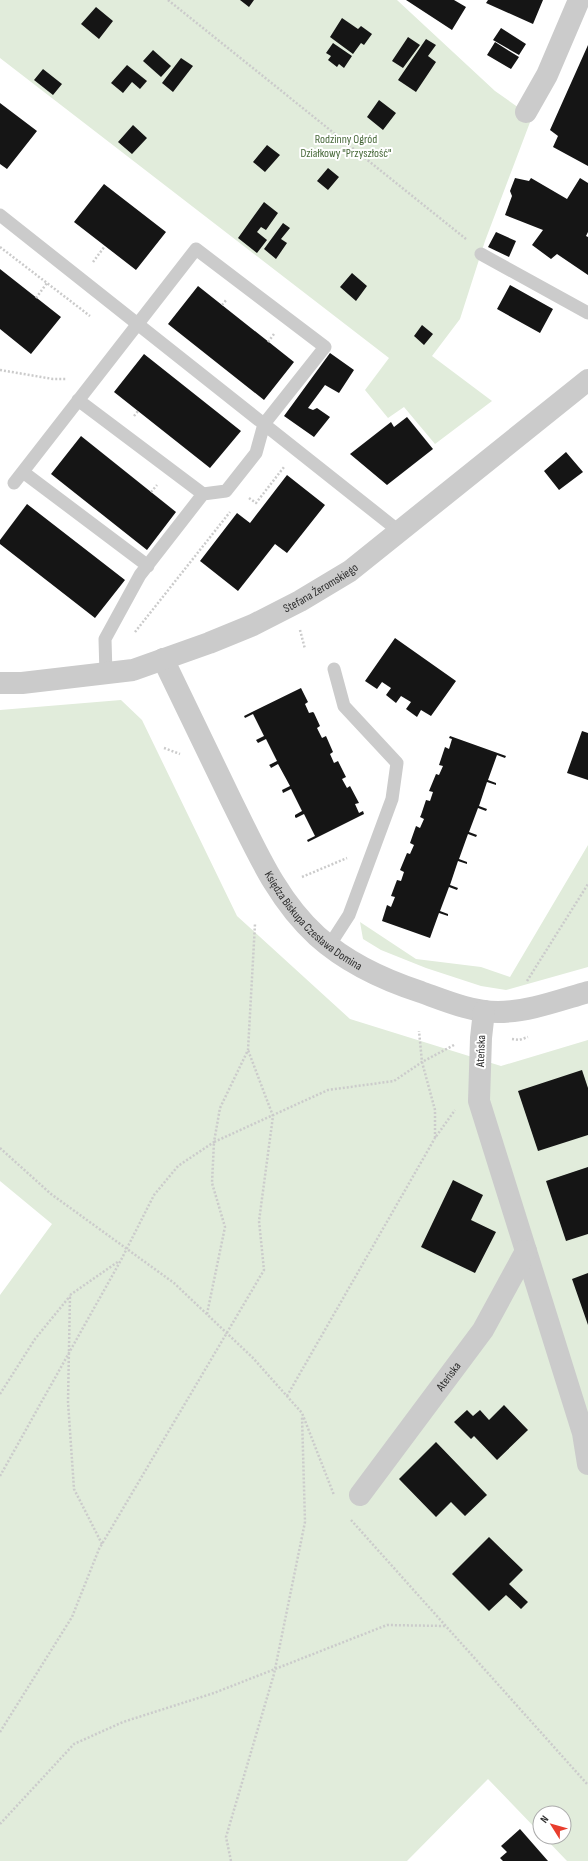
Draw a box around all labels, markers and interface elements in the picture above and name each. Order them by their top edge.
park label: Rodzinny Ogród Działkowy "Przyszłość" [300,132,392,161]
street label: Stefana Żeromskiego [281,560,361,616]
street label: Księdza Biskupa Czesława Domina [261,868,365,974]
street label: Ateńska [473,1034,489,1068]
street label: Ateńska [432,1359,464,1395]
north arrow [532,1805,572,1845]
text: N [537,1813,551,1826]

